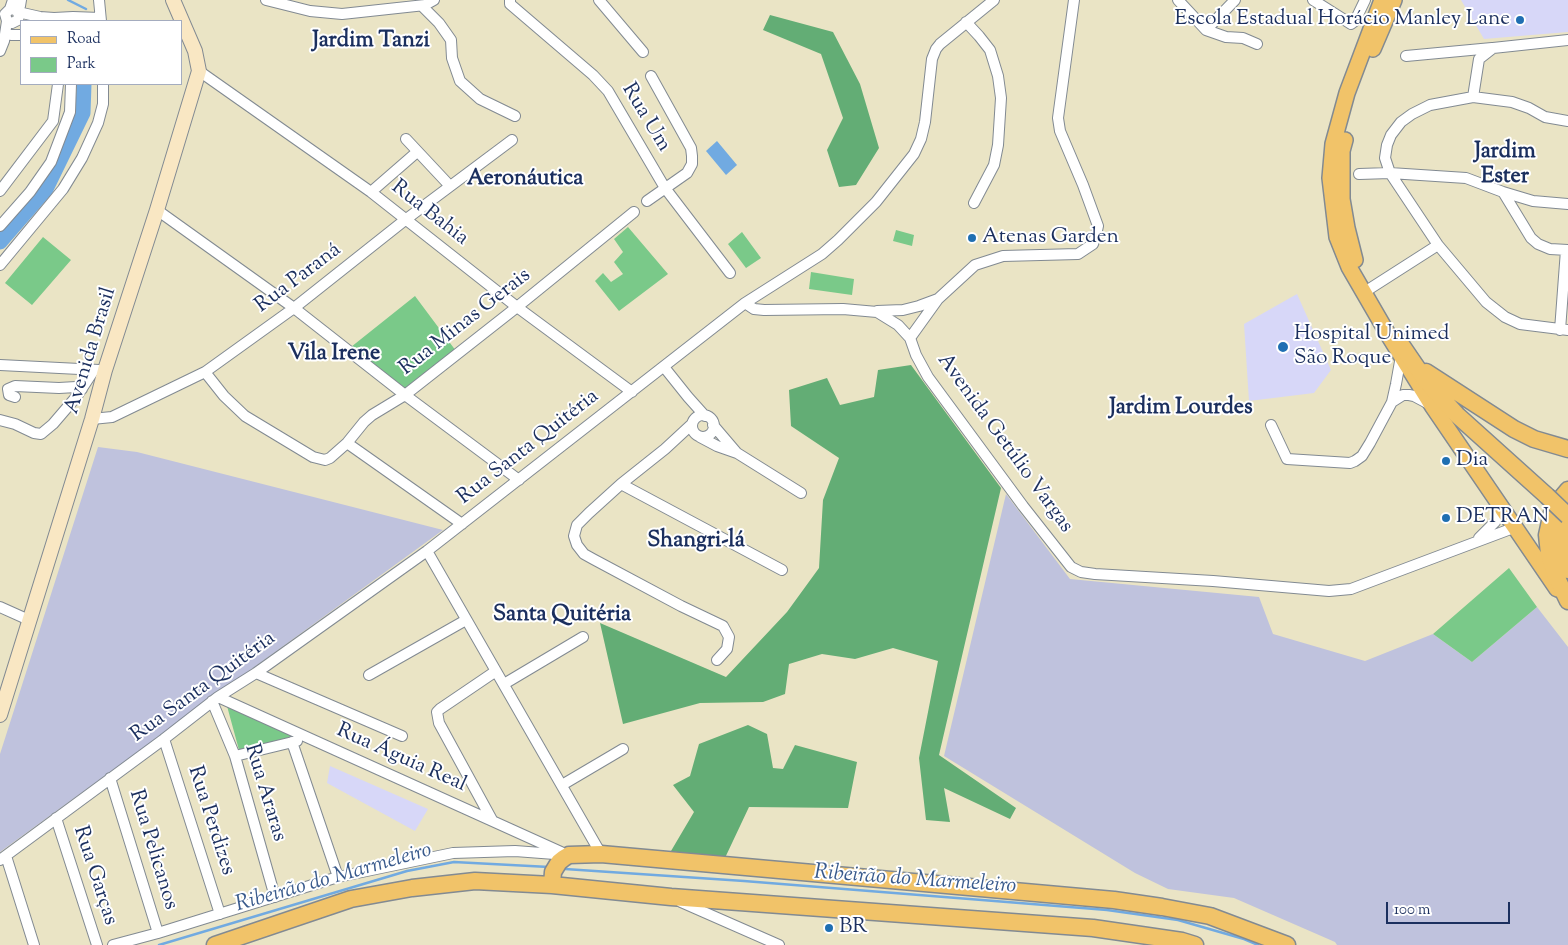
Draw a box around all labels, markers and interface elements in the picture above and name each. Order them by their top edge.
place label: Escola Estadual Horácio Manley Lane [1174,7,1510,33]
marker: Escola Estadual Horácio Manley Lane [1514,14,1526,26]
legend [20,20,182,85]
text: Road [67,29,101,50]
district label: Jardim Tanzi [312,29,430,55]
text: Park [67,54,96,75]
street label: Rua Um [615,79,675,157]
district label: Jardim Ester [1474,140,1536,192]
district label: Aeronáutica [467,167,583,193]
street label: Rua Bahia [385,176,473,252]
place label: Atenas Garden [982,225,1119,251]
marker: Atenas Garden [966,232,978,244]
street label: Rua Paraná [251,238,347,320]
street label: Rua Minas Gerais [395,264,537,382]
street label: Avenida Brasil [61,285,123,417]
place label: Hospital Unimed São Roque [1294,322,1449,372]
marker: Hospital Unimed São Roque [1276,340,1290,354]
district label: Vila Irene [288,342,380,368]
street label: Avenida Getúlio Vargas [931,349,1077,539]
street label: Rua Santa Quitéria [453,385,605,511]
district label: Jardim Lourdes [1109,396,1253,422]
place label: Dia [1456,448,1488,474]
marker: Dia [1440,455,1452,467]
place label: DETRAN [1456,505,1549,531]
marker: DETRAN [1440,512,1452,524]
district label: Shangri-lá [647,529,745,555]
district label: Santa Quitéria [493,603,631,629]
street label: Rua Santa Quitéria [127,627,281,749]
street label: Rua Águia Real [332,719,470,799]
street label: Rua Araras [237,741,291,845]
street label: Rua Perdizes [181,763,239,879]
street label: Rua Pelicanos [122,787,182,913]
street label: Rua Garças [66,823,122,929]
water label: Ribeirão do Marmeleiro [233,838,435,920]
water label: Ribeirão do Marmeleiro [813,861,1017,901]
scale bar [1388,892,1512,924]
text: 100 m [1394,900,1430,921]
place label: BR [839,915,867,941]
marker: BR [823,922,835,934]

